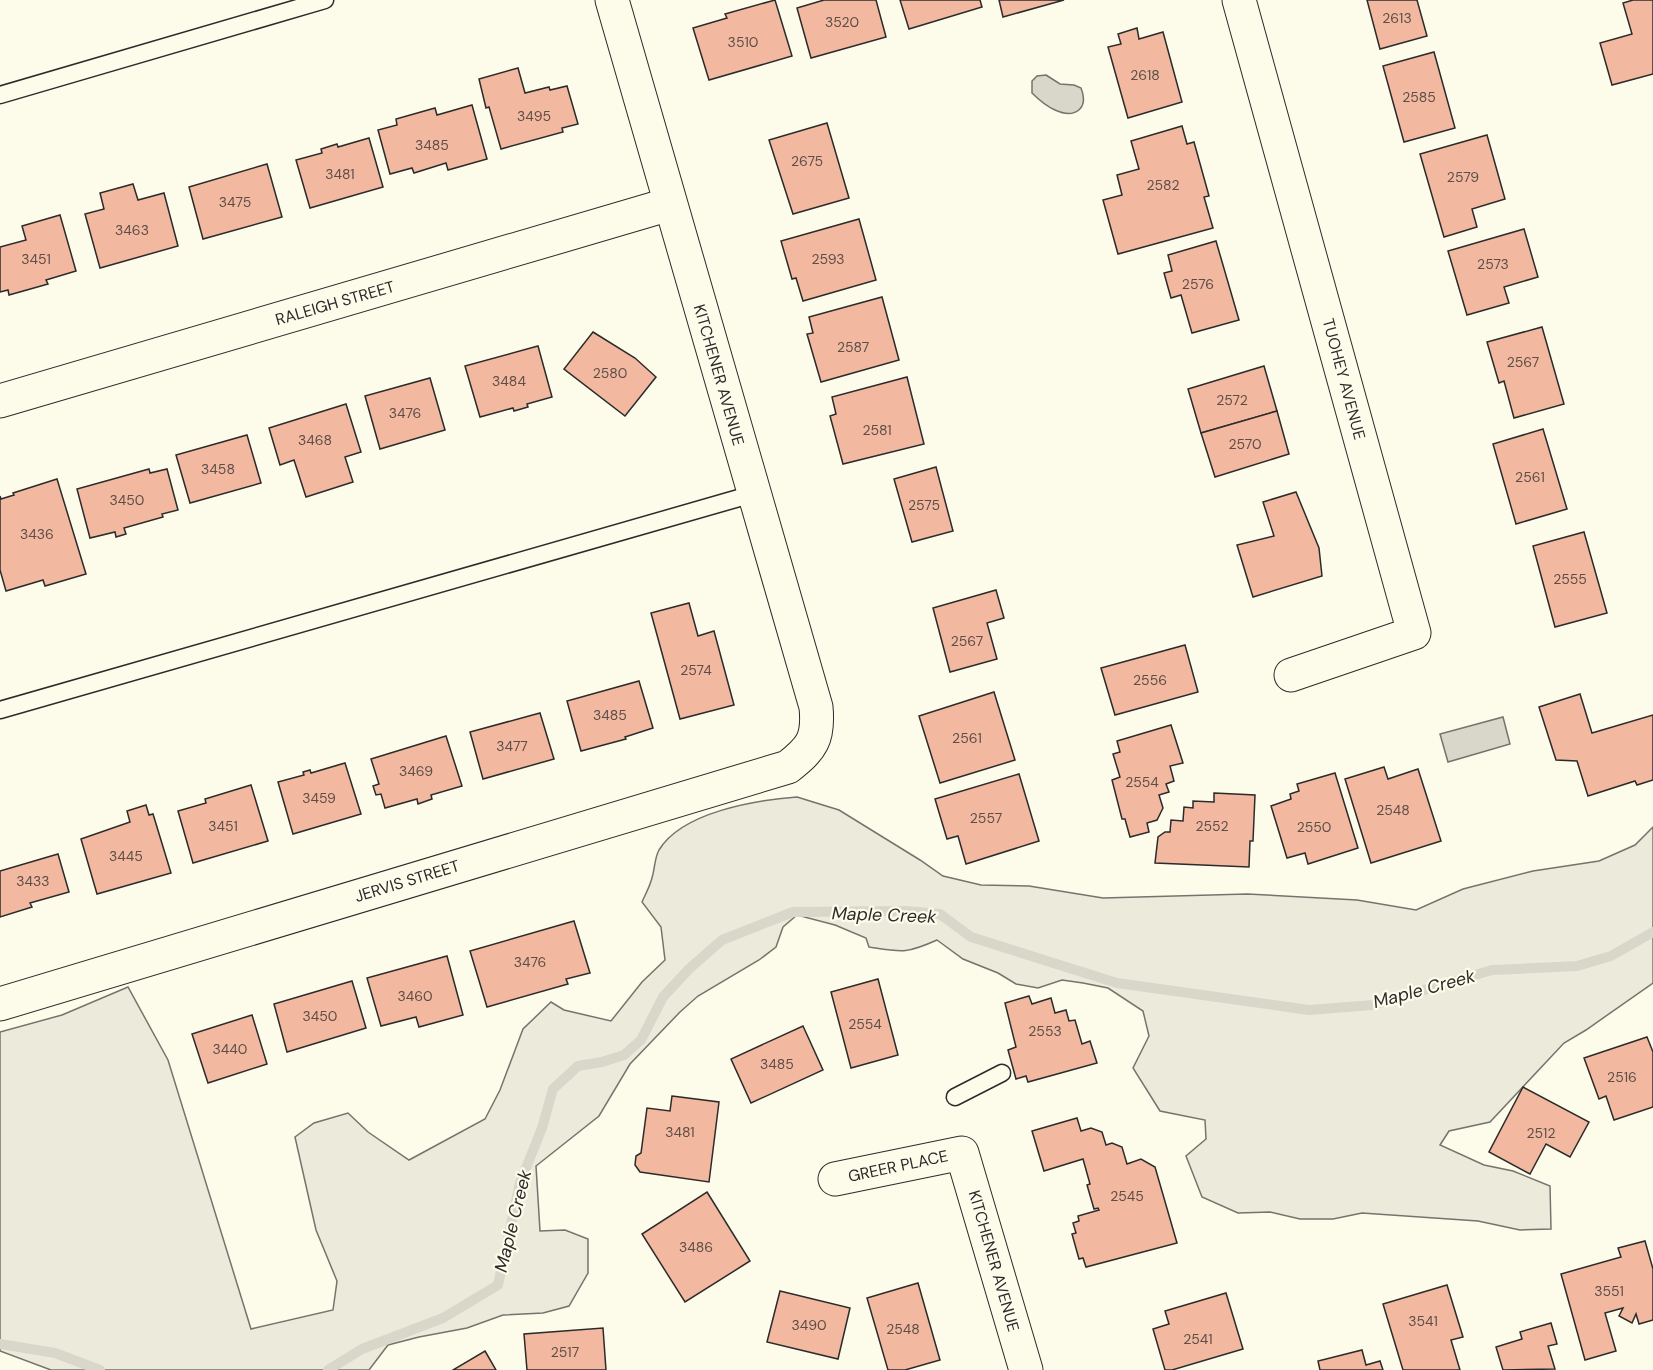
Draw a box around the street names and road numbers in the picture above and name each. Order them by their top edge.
street label: RALEIGH STREET [273,276,397,330]
street label: KITCHENER AVENUE [689,302,749,448]
street label: TUOHEY AVENUE [1318,316,1370,442]
street label: JERVIS STREET [352,855,462,907]
street label: GREER PLACE [846,1145,950,1187]
street label: KITCHENER AVENUE [964,1188,1024,1334]

